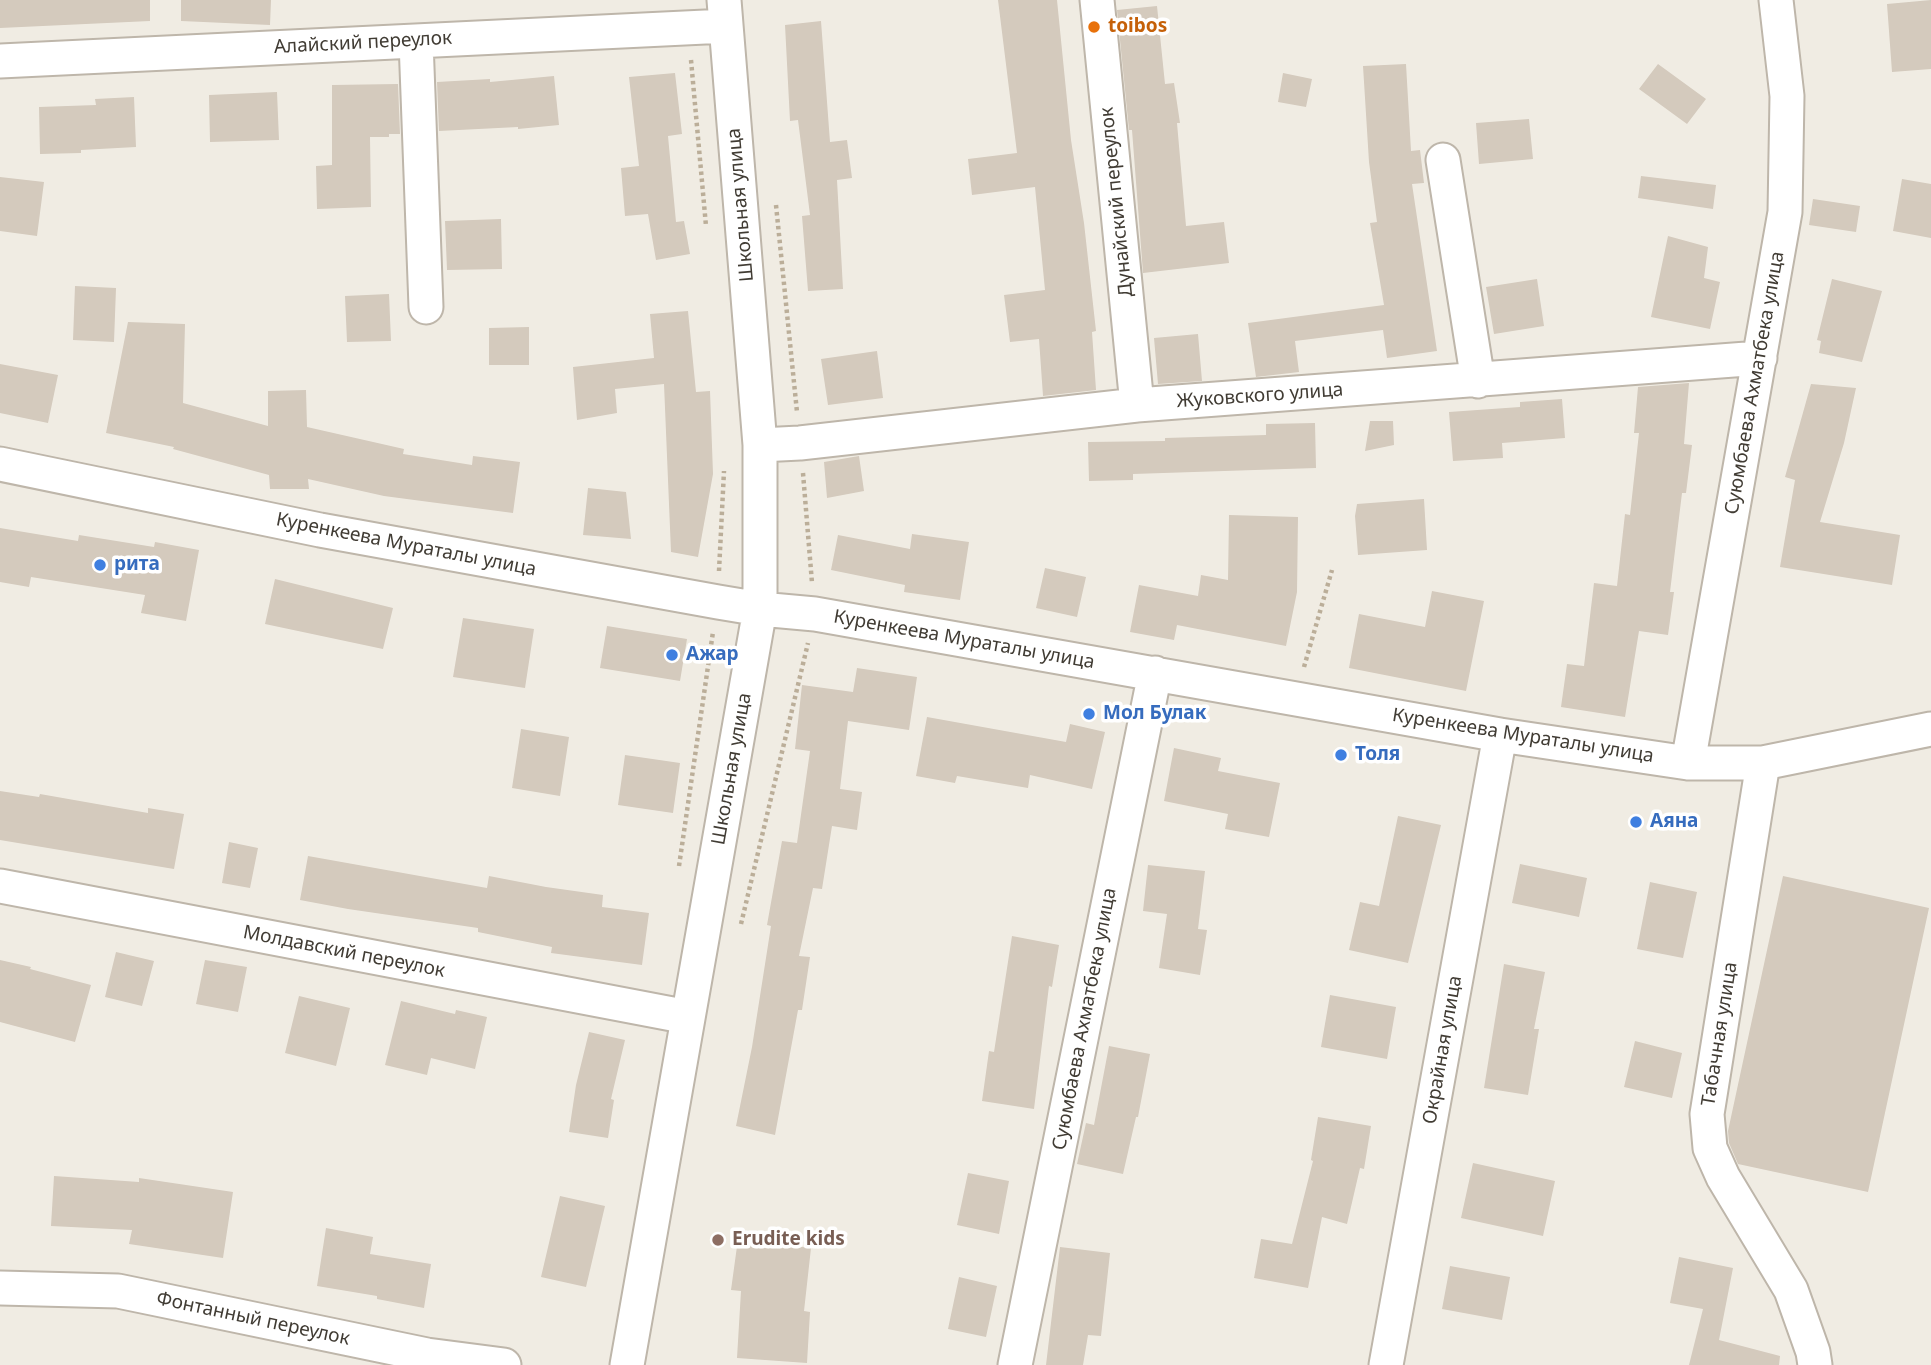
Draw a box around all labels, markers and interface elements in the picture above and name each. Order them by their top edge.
place label: toibos [1108,16,1167,38]
marker: toibos [1086,19,1102,35]
street label: Алайский переулок [273,27,453,59]
street label: Дунайский переулок [1096,106,1138,298]
street label: Школьная улица [723,127,759,283]
street label: Суюмбаева Ахматбека улица [1721,250,1789,516]
street label: Жуковского улица [1176,379,1344,413]
street label: Куренкеева Мураталы улица [274,509,538,581]
place label: рита [114,554,160,576]
marker: рита [92,557,108,573]
street label: Куренкеева Мураталы улица [832,606,1096,674]
place label: Ажар [686,644,739,666]
marker: Ажар [664,647,680,663]
street label: Школьная улица [707,691,757,847]
place label: Мол Булак [1103,703,1206,725]
street label: Куренкеева Мураталы улица [1391,704,1655,768]
marker: Мол Булак [1081,706,1097,722]
place label: Толя [1355,744,1400,766]
marker: Толя [1333,747,1349,763]
place label: Аяна [1650,811,1698,833]
marker: Аяна [1628,814,1644,830]
street label: Суюмбаева Ахматбека улица [1048,886,1122,1152]
street label: Молдавский переулок [241,921,447,983]
street label: Табачная улица [1697,960,1743,1108]
street label: Окрайная улица [1419,974,1467,1126]
place label: Erudite kids [732,1229,845,1251]
marker: Erudite kids [710,1232,726,1248]
street label: Фонтанный переулок [154,1287,352,1351]

